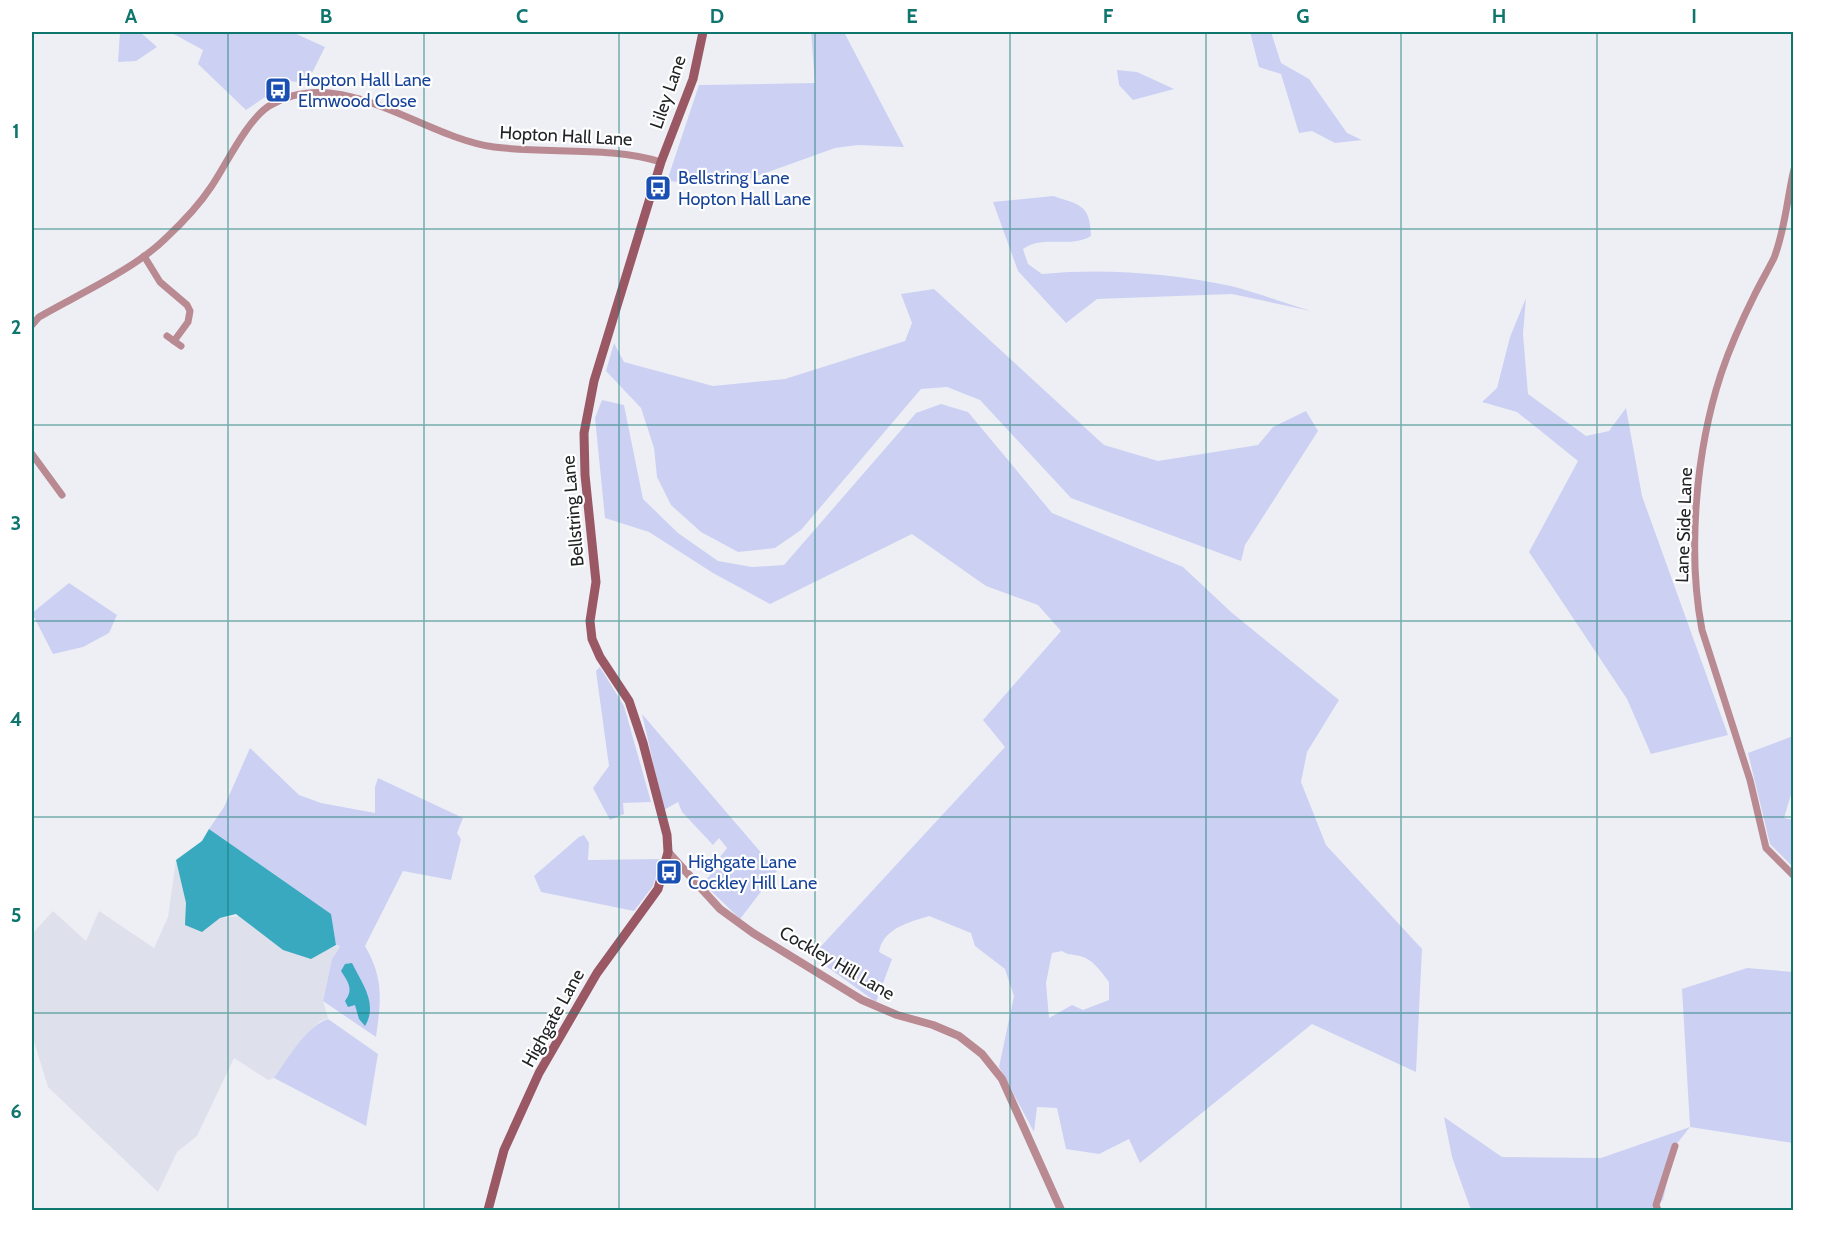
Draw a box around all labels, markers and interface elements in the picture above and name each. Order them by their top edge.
text: A [125,4,138,28]
text: B [320,4,332,28]
text: C [516,4,528,28]
text: D [710,4,724,28]
text: E [906,4,918,28]
text: F [1103,4,1114,28]
text: G [1296,4,1310,28]
text: H [1492,4,1506,28]
text: I [1691,4,1697,28]
street label: Liley Lane [645,52,691,132]
place label: Hopton Hall Lane Elmwood Close [298,69,431,112]
bus stop icon: Hopton Hall Lane Elmwood Close [263,75,293,105]
text: 1 [12,119,20,143]
street label: Hopton Hall Lane [499,122,633,150]
place label: Bellstring Lane Hopton Hall Lane [678,167,811,210]
bus stop icon: Bellstring Lane Hopton Hall Lane [643,173,673,203]
text: 2 [11,315,21,339]
street label: Bellstring Lane [557,455,589,567]
street label: Lane Side Lane [1671,467,1697,583]
text: 3 [11,511,21,535]
text: 4 [10,707,22,731]
place label: Highgate Lane Cockley Hill Lane [688,851,817,894]
bus stop icon: Highgate Lane Cockley Hill Lane [654,857,684,887]
text: 5 [11,903,21,927]
street label: Cockley Hill Lane [776,921,898,1005]
street label: Highgate Lane [517,965,589,1071]
text: 6 [10,1099,22,1123]

